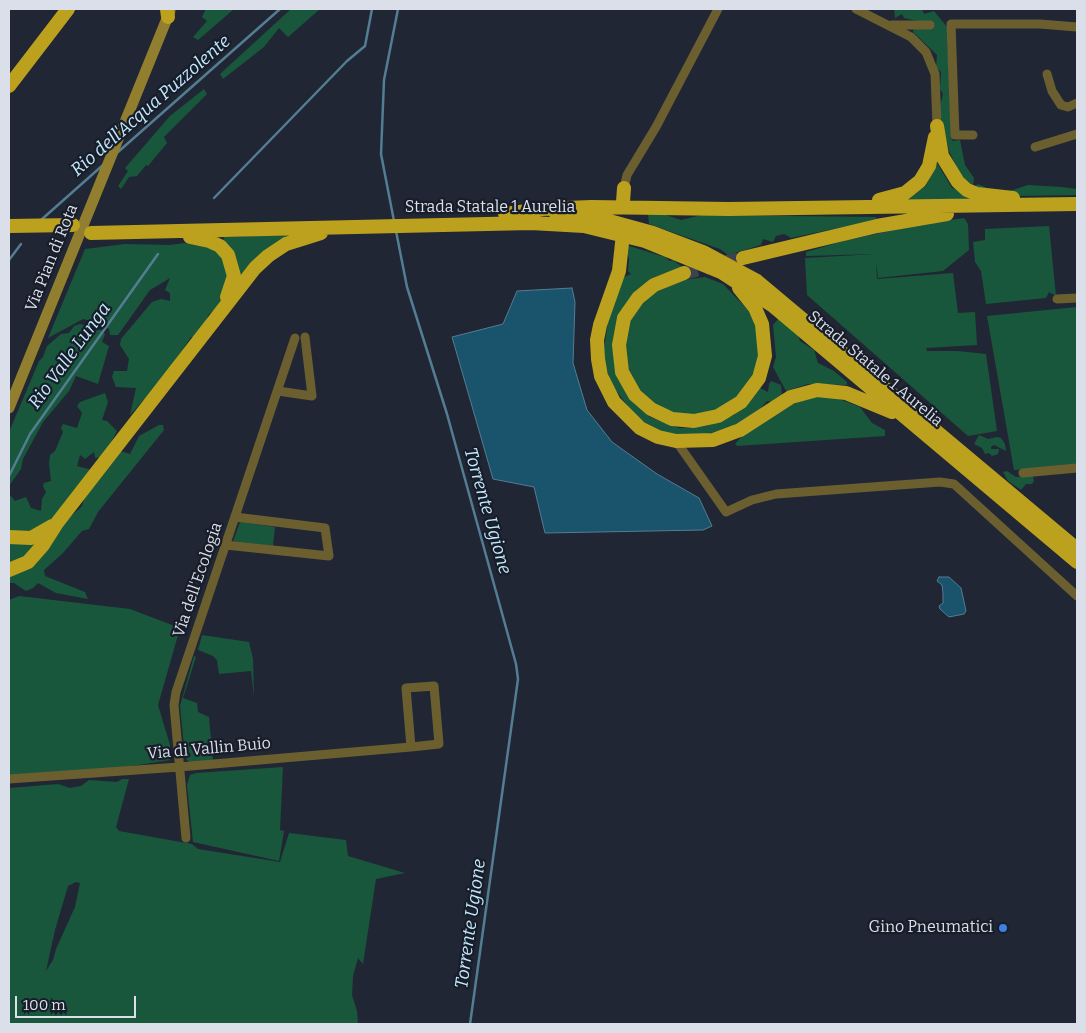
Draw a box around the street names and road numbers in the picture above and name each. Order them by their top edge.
street label: Strada Statale 1 Aurelia [405,198,575,218]
street label: Via Pian di Rota [22,202,82,314]
street label: Strada Statale 1 Aurelia [804,307,946,431]
street label: Via dell'Ecologia [169,520,227,640]
street label: Via di Vallin Buio [146,734,272,764]

